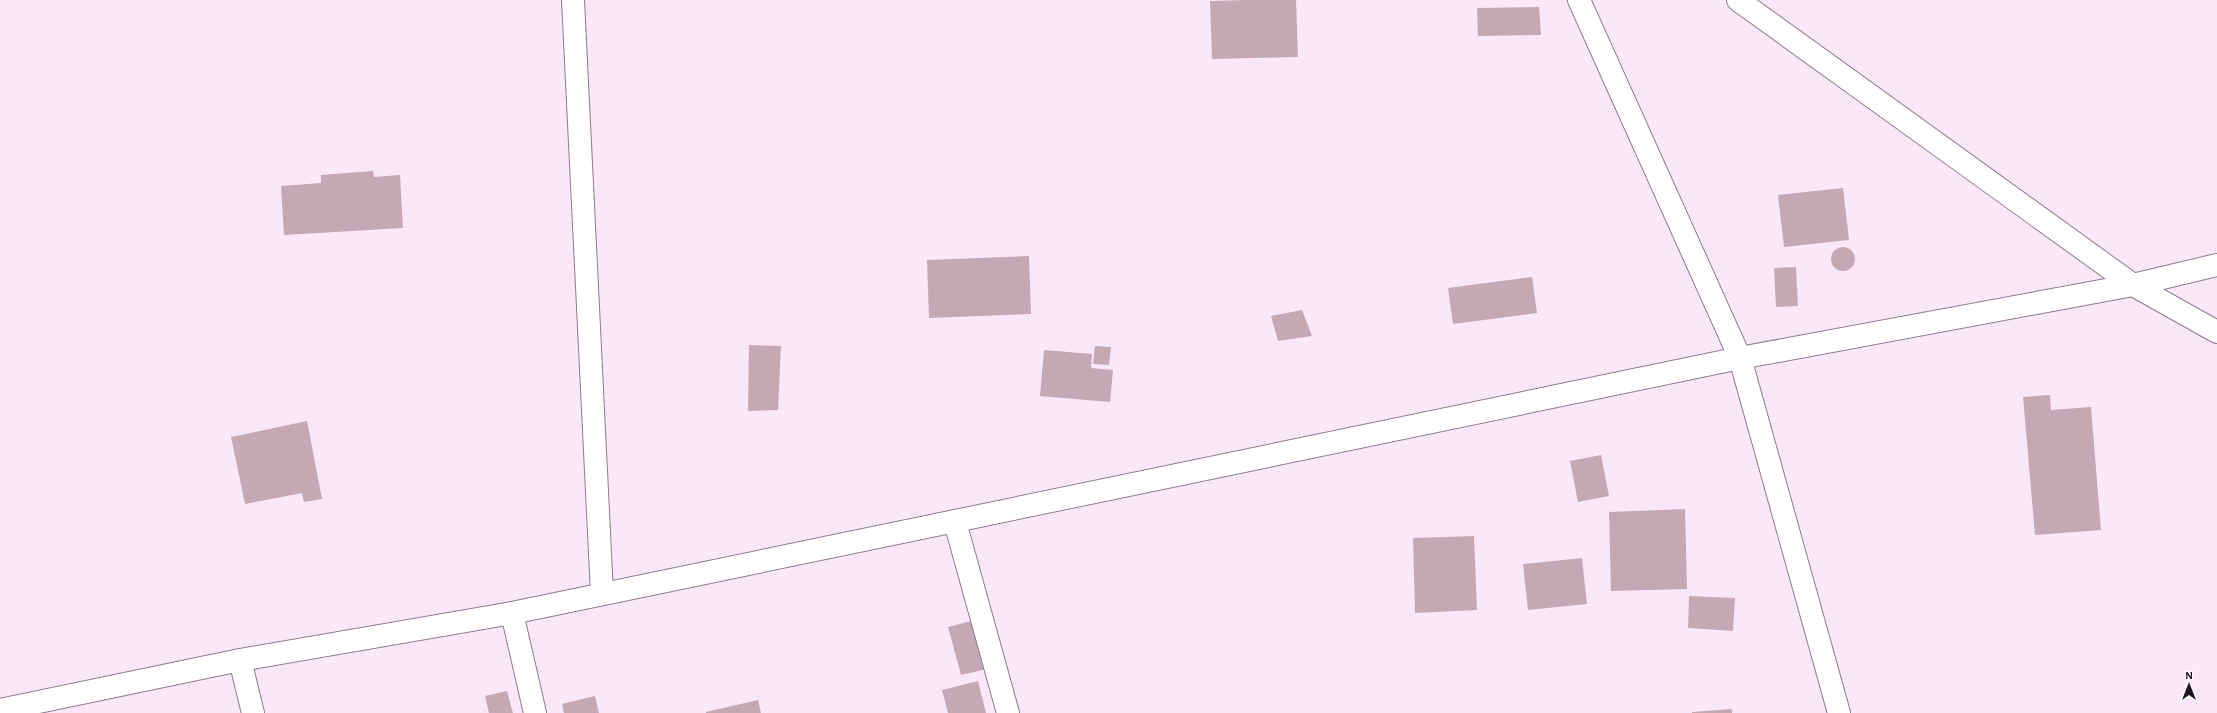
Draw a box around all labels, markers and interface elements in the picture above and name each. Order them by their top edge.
north arrow [2169,665,2209,705]
text: N [2185,670,2193,681]

